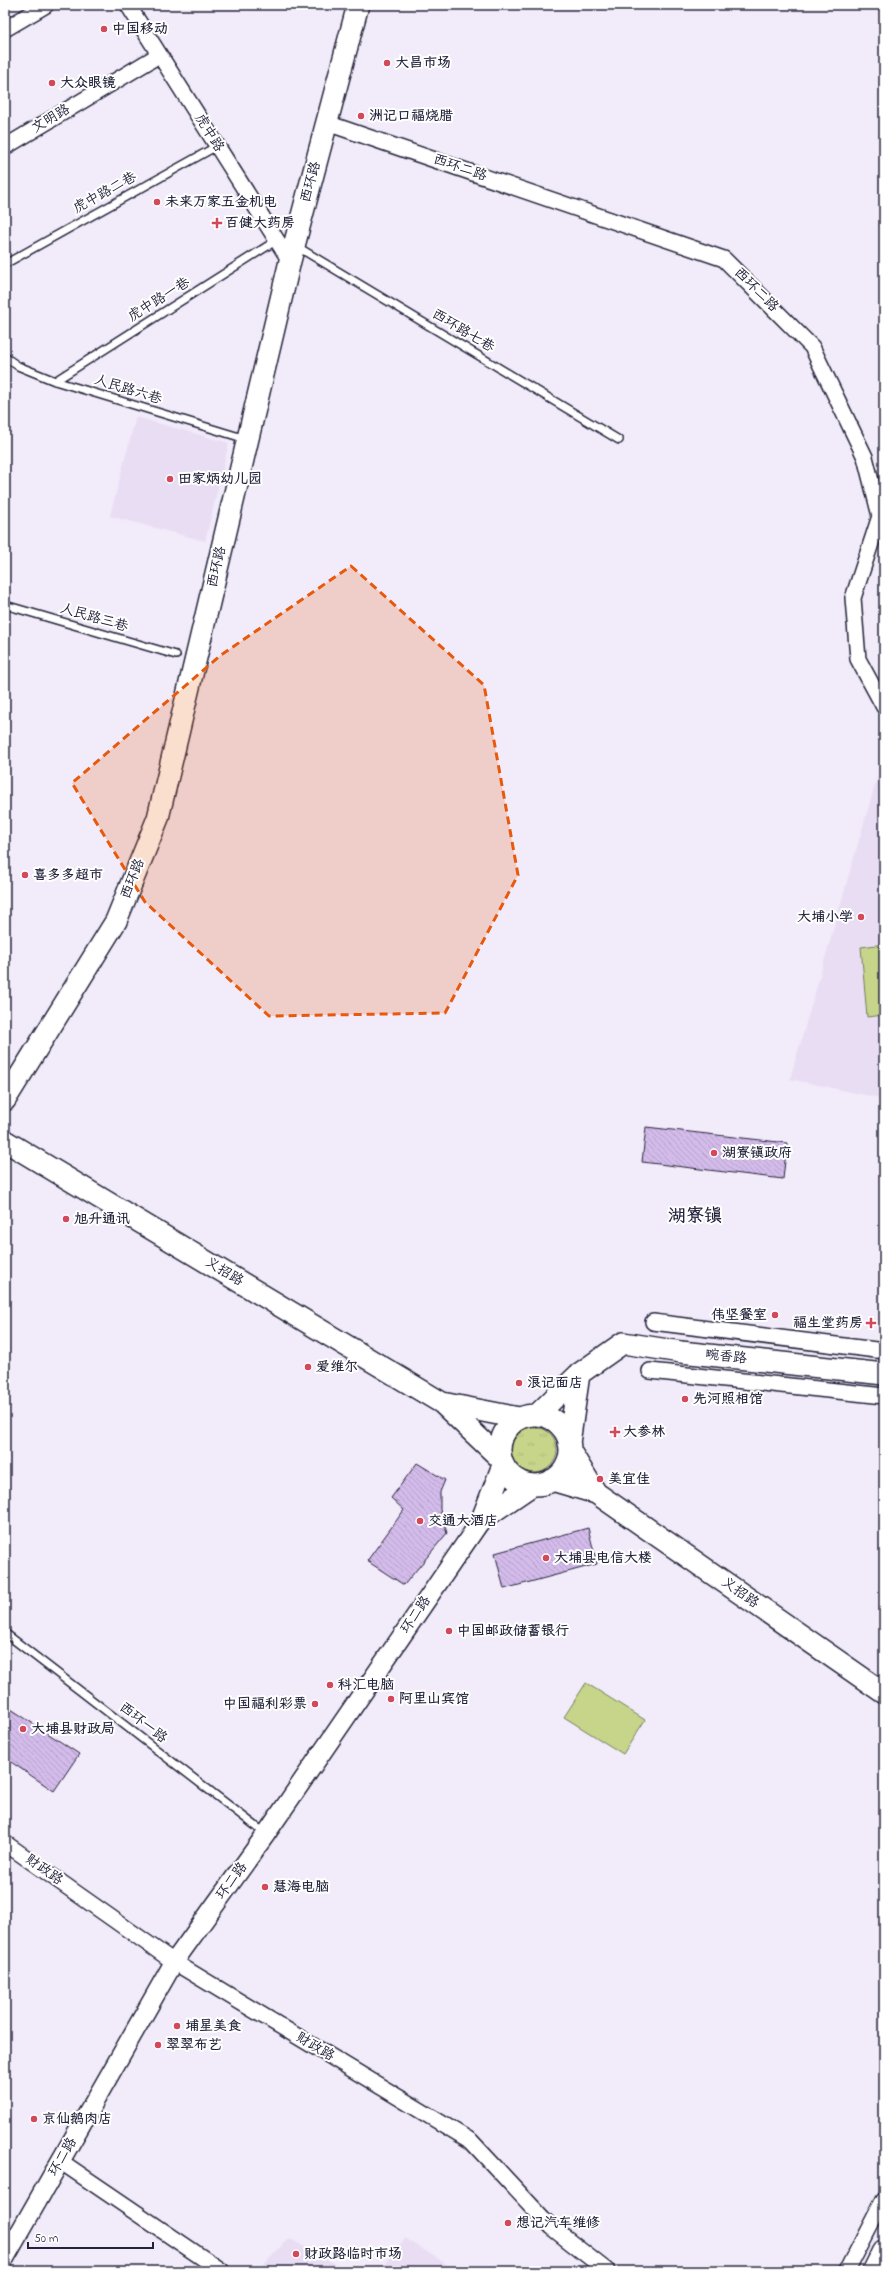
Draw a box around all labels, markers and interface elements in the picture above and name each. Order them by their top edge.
place label: 中国移动 [112,19,168,40]
marker: 中国移动 [99,24,109,34]
place label: 大昌市场 [395,53,451,74]
marker: 大昌市场 [382,58,392,68]
place label: 大众眼镜 [60,73,116,94]
marker: 大众眼镜 [47,78,57,88]
street label: 文明路 [28,99,74,139]
place label: 洲记口福烧腊 [369,106,453,127]
street label: 虎中路 [189,110,229,156]
marker: 洲记口福烧腊 [356,111,366,121]
street label: 西环二路 [430,149,490,187]
street label: 西环路 [295,159,327,205]
street label: 虎中路二巷 [69,166,142,219]
place label: 未来万家五金机电 [165,192,277,213]
marker: 未来万家五金机电 [152,197,162,207]
place label: 百健大药房 [225,213,295,234]
marker: 百健大药房 [212,218,222,228]
street label: 西环二路 [729,263,783,317]
street label: 虎中路一巷 [124,272,195,327]
street label: 西环路七巷 [428,304,499,359]
street label: 人民路六巷 [91,370,165,411]
place label: 田家炳幼儿园 [178,469,262,490]
marker: 田家炳幼儿园 [165,474,175,484]
street label: 西环路 [202,544,232,590]
street label: 人民路三巷 [57,598,131,638]
street label: 西环路 [115,856,151,902]
place label: 喜多多超市 [33,865,103,886]
marker: 喜多多超市 [20,870,30,880]
place label: 大埔小学 [797,907,853,928]
marker: 大埔小学 [856,912,866,922]
place label: 湖寮镇政府 [722,1143,792,1164]
marker: 湖寮镇政府 [709,1148,719,1158]
district label: 湖寮镇 [668,1204,722,1230]
place label: 旭升通讯 [74,1209,130,1230]
marker: 旭升通讯 [61,1214,71,1224]
street label: 义招路 [201,1252,247,1292]
place label: 伟坚餐室 [711,1305,767,1326]
marker: 伟坚餐室 [770,1310,780,1320]
place label: 福生堂药房 [793,1313,863,1334]
marker: 福生堂药房 [866,1318,876,1328]
street label: 畹香路 [704,1344,748,1370]
place label: 爱维尔 [316,1357,358,1378]
marker: 爱维尔 [303,1362,313,1372]
place label: 浪记面店 [527,1373,583,1394]
marker: 浪记面店 [514,1378,524,1388]
place label: 先河照相馆 [693,1389,763,1410]
marker: 先河照相馆 [680,1394,690,1404]
place label: 大参林 [623,1422,665,1443]
marker: 大参林 [610,1427,620,1437]
place label: 美宜佳 [608,1469,650,1490]
marker: 美宜佳 [595,1474,605,1484]
place label: 交通大酒店 [428,1511,498,1532]
marker: 交通大酒店 [415,1516,425,1526]
place label: 大埔县电信大楼 [554,1548,652,1569]
marker: 大埔县电信大楼 [541,1553,551,1563]
street label: 义招路 [717,1572,763,1614]
street label: 环二路 [396,1592,436,1638]
place label: 中国邮政储蓄银行 [457,1621,569,1642]
marker: 中国邮政储蓄银行 [444,1626,454,1636]
place label: 科汇电脑 [338,1675,394,1696]
marker: 科汇电脑 [325,1680,335,1690]
place label: 阿里山宾馆 [399,1689,469,1710]
place label: 中国福利彩票 [223,1694,307,1715]
marker: 阿里山宾馆 [386,1694,396,1704]
street label: 西环一路 [114,1697,172,1749]
marker: 中国福利彩票 [310,1699,320,1709]
place label: 大埔县财政局 [31,1719,115,1740]
marker: 大埔县财政局 [18,1724,28,1734]
street label: 财政路 [21,1849,67,1891]
street label: 环二路 [211,1858,253,1904]
place label: 慧海电脑 [273,1877,329,1898]
marker: 慧海电脑 [260,1882,270,1892]
place label: 埔星美食 [185,2016,241,2037]
marker: 埔星美食 [172,2021,182,2031]
street label: 财政路 [292,2027,338,2067]
place label: 翠翠布艺 [166,2035,222,2056]
marker: 翠翠布艺 [153,2040,163,2050]
place label: 京仙鹅肉店 [42,2109,112,2130]
marker: 京仙鹅肉店 [29,2114,39,2124]
street label: 环二路 [43,2134,83,2180]
place label: 想记汽车维修 [516,2213,600,2234]
marker: 想记汽车维修 [503,2218,513,2228]
scale bar [28,2224,153,2250]
text: 50 m [34,2230,58,2248]
place label: 财政路临时市场 [304,2244,402,2265]
marker: 财政路临时市场 [291,2249,301,2259]

